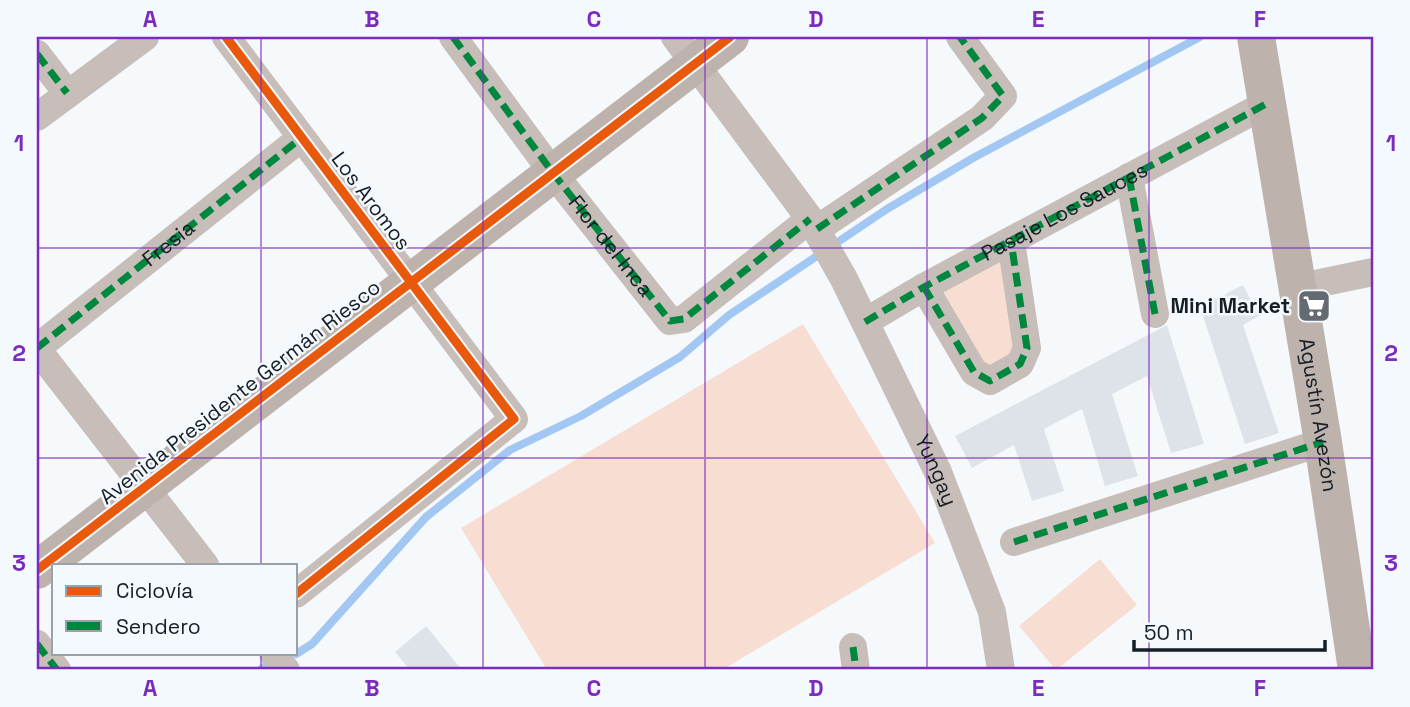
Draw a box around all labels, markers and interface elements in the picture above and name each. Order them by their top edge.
text: A [143,4,158,34]
text: B [364,4,380,34]
text: C [587,4,601,34]
text: D [808,4,824,34]
text: E [1032,4,1044,34]
text: F [1254,4,1266,34]
text: 1 [14,128,24,158]
text: 1 [1386,128,1396,158]
street label: Los Aromos [326,146,417,255]
street label: Pasaje Los Sauces [976,156,1152,267]
street label: Flor del Inca [563,190,660,302]
street label: Fresia [136,214,200,272]
street label: Avenida Presidente Germán Riesco [94,273,386,510]
supermarket icon: Mini Market [1295,287,1333,325]
place label: Mini Market [1170,292,1290,319]
street label: Agustín Avezón [1293,336,1344,494]
text: 2 [12,338,26,368]
text: 2 [1384,338,1398,368]
street label: Yungay [909,430,964,510]
text: 3 [12,548,26,578]
text: 3 [1384,548,1398,578]
legend [52,564,298,654]
text: Ciclovía [116,577,193,604]
scale bar [1134,609,1324,653]
text: Sendero [116,613,201,640]
text: 50 m [1144,619,1194,646]
text: A [143,673,158,703]
text: B [364,673,380,703]
text: C [587,673,601,703]
text: D [808,673,824,703]
text: E [1032,673,1044,703]
text: F [1254,673,1266,703]

